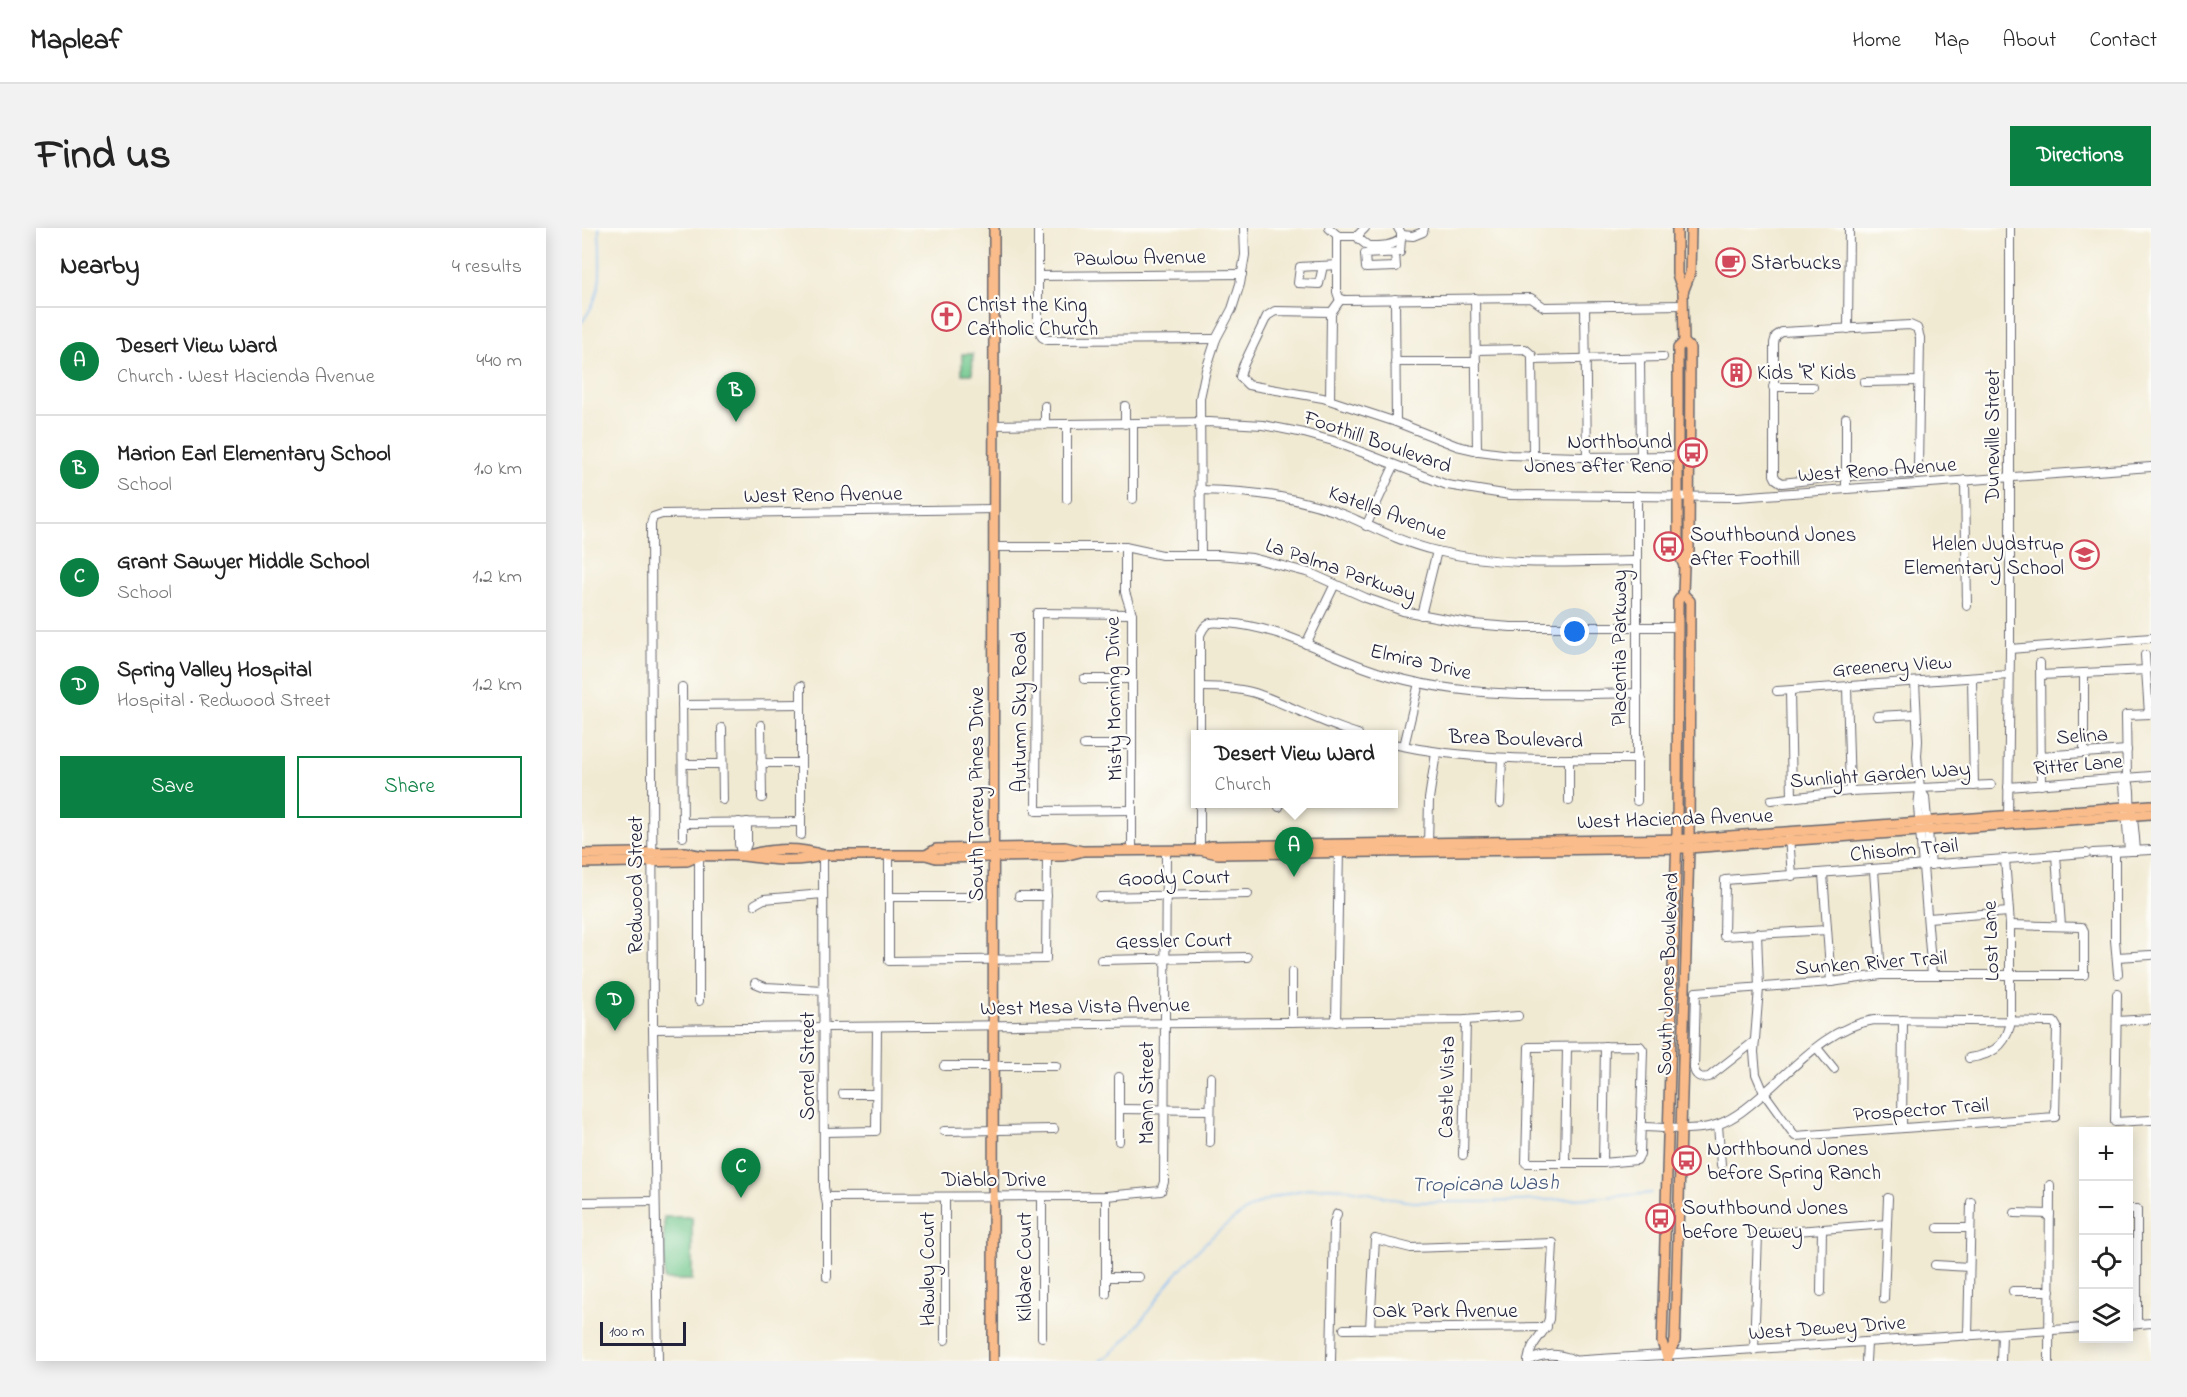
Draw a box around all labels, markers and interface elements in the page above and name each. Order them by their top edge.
text: Mapleaf [30,21,122,62]
text: Home [1852,26,1901,56]
text: Map [1934,26,1969,56]
text: About [2002,26,2056,56]
text: Contact [2089,26,2157,56]
text: Find us [36,126,171,187]
button: Directions [2010,126,2151,186]
street label: Pawlow Avenue [1074,243,1207,275]
cafe icon: Starbucks [1714,246,1746,278]
text: Nearby [60,248,139,286]
place label: Starbucks [1751,249,1842,279]
text: 4 results [452,253,522,282]
place label: Christ the King Catholic Church [967,291,1098,345]
church icon: Christ the King Catholic Church [930,300,962,332]
text: Desert View Ward [117,331,277,363]
text: A [73,347,86,376]
text: 440 m [476,347,522,376]
building icon: Kids 'R' Kids [1720,356,1752,388]
place label: Kids 'R' Kids [1757,359,1856,389]
text: Church · West Hacienda Avenue [117,363,375,392]
street label: Duneville Street [1979,369,2009,504]
pin: B [716,372,756,422]
street label: Foothill Boulevard [1299,403,1455,482]
place label: Northbound Jones after Reno [1524,428,1672,482]
bus stop icon: Northbound Jones after Reno [1677,437,1709,469]
text: Marion Earl Elementary School [117,439,391,471]
street label: West Reno Avenue [1797,450,1958,492]
text: B [73,455,86,484]
text: 1.0 km [474,455,522,484]
text: School [117,471,172,500]
street label: Katella Avenue [1324,479,1451,549]
street label: West Reno Avenue [743,480,903,512]
place label: Southbound Jones after Foothill [1690,521,1856,575]
bus stop icon: Southbound Jones after Foothill [1653,530,1685,562]
place label: Helen Jydstrup Elementary School [1903,530,2064,586]
street label: La Palma Parkway [1260,531,1420,613]
school or university icon: Helen Jydstrup Elementary School [2069,539,2101,571]
text: Grant Sawyer Middle School [117,547,369,579]
text: C [74,563,85,592]
text: 1.2 km [472,563,522,592]
street label: Placentia Parkway [1606,569,1638,727]
text: School [117,579,172,608]
street label: Misty Morning Drive [1099,616,1133,781]
your location [1560,617,1589,646]
street label: Autumn Sky Road [1006,631,1038,793]
street label: Elmira Drive [1367,637,1475,689]
street label: Greenery View [1831,648,1953,688]
text: Spring Valley Hospital [117,655,312,687]
text: D [72,671,87,700]
text: 1.2 km [472,671,522,700]
street label: South Torrey Pines Drive [963,686,995,901]
text: Hospital · Redwood Street [117,687,330,716]
street label: Selina [2055,720,2109,754]
street label: Brea Boulevard [1447,723,1584,757]
popup [1191,730,1398,808]
text: Desert View Ward [1214,739,1375,771]
street label: Ritter Lane [2032,747,2125,785]
street label: Sunlight Garden Way [1789,755,1972,799]
button: Save [60,756,285,818]
button: Share [297,756,522,818]
text: Church [1214,771,1271,800]
street label: West Hacienda Avenue [1576,802,1774,838]
street label: Redwood Street [622,816,652,954]
pin: A [1274,828,1314,877]
street label: Chisolm Trail [1849,831,1960,871]
street label: Goody Court [1118,863,1230,897]
street label: South Jones Boulevard [1650,872,1688,1076]
street label: Lost Lane [1976,900,2008,982]
street label: Gessler Court [1115,926,1233,958]
street label: Sunken River Trail [1794,944,1948,984]
pin: D [596,982,634,1031]
street label: West Mesa Vista Avenue [980,991,1191,1025]
street label: Sorrel Street [794,1012,824,1120]
street label: Castle Vista [1432,1035,1464,1139]
street label: Mann Street [1133,1042,1163,1144]
street label: Prospector Trail [1852,1091,1990,1131]
map controls [2079,1127,2133,1343]
button: + [2079,1127,2133,1181]
place label: Northbound Jones before Spring Ranch [1707,1135,1881,1191]
bus stop icon: Northbound Jones before Spring Ranch [1670,1144,1702,1176]
pin: C [722,1148,760,1198]
street label: Diablo Drive [941,1166,1047,1196]
water label: Tropicana Wash [1411,1168,1559,1202]
button: − [2079,1181,2133,1235]
place label: Southbound Jones before Dewey [1682,1194,1848,1250]
bus stop icon: Southbound Jones before Dewey [1645,1203,1677,1235]
street label: Hawley Court [914,1212,946,1326]
street label: Kildare Court [1011,1212,1041,1322]
button: locate [2079,1235,2133,1289]
button: layers [2079,1289,2133,1343]
street label: Oak Park Avenue [1372,1297,1518,1327]
street label: West Dewey Drive [1748,1308,1907,1351]
scale bar [600,1319,686,1346]
text: 100 m [609,1320,644,1344]

